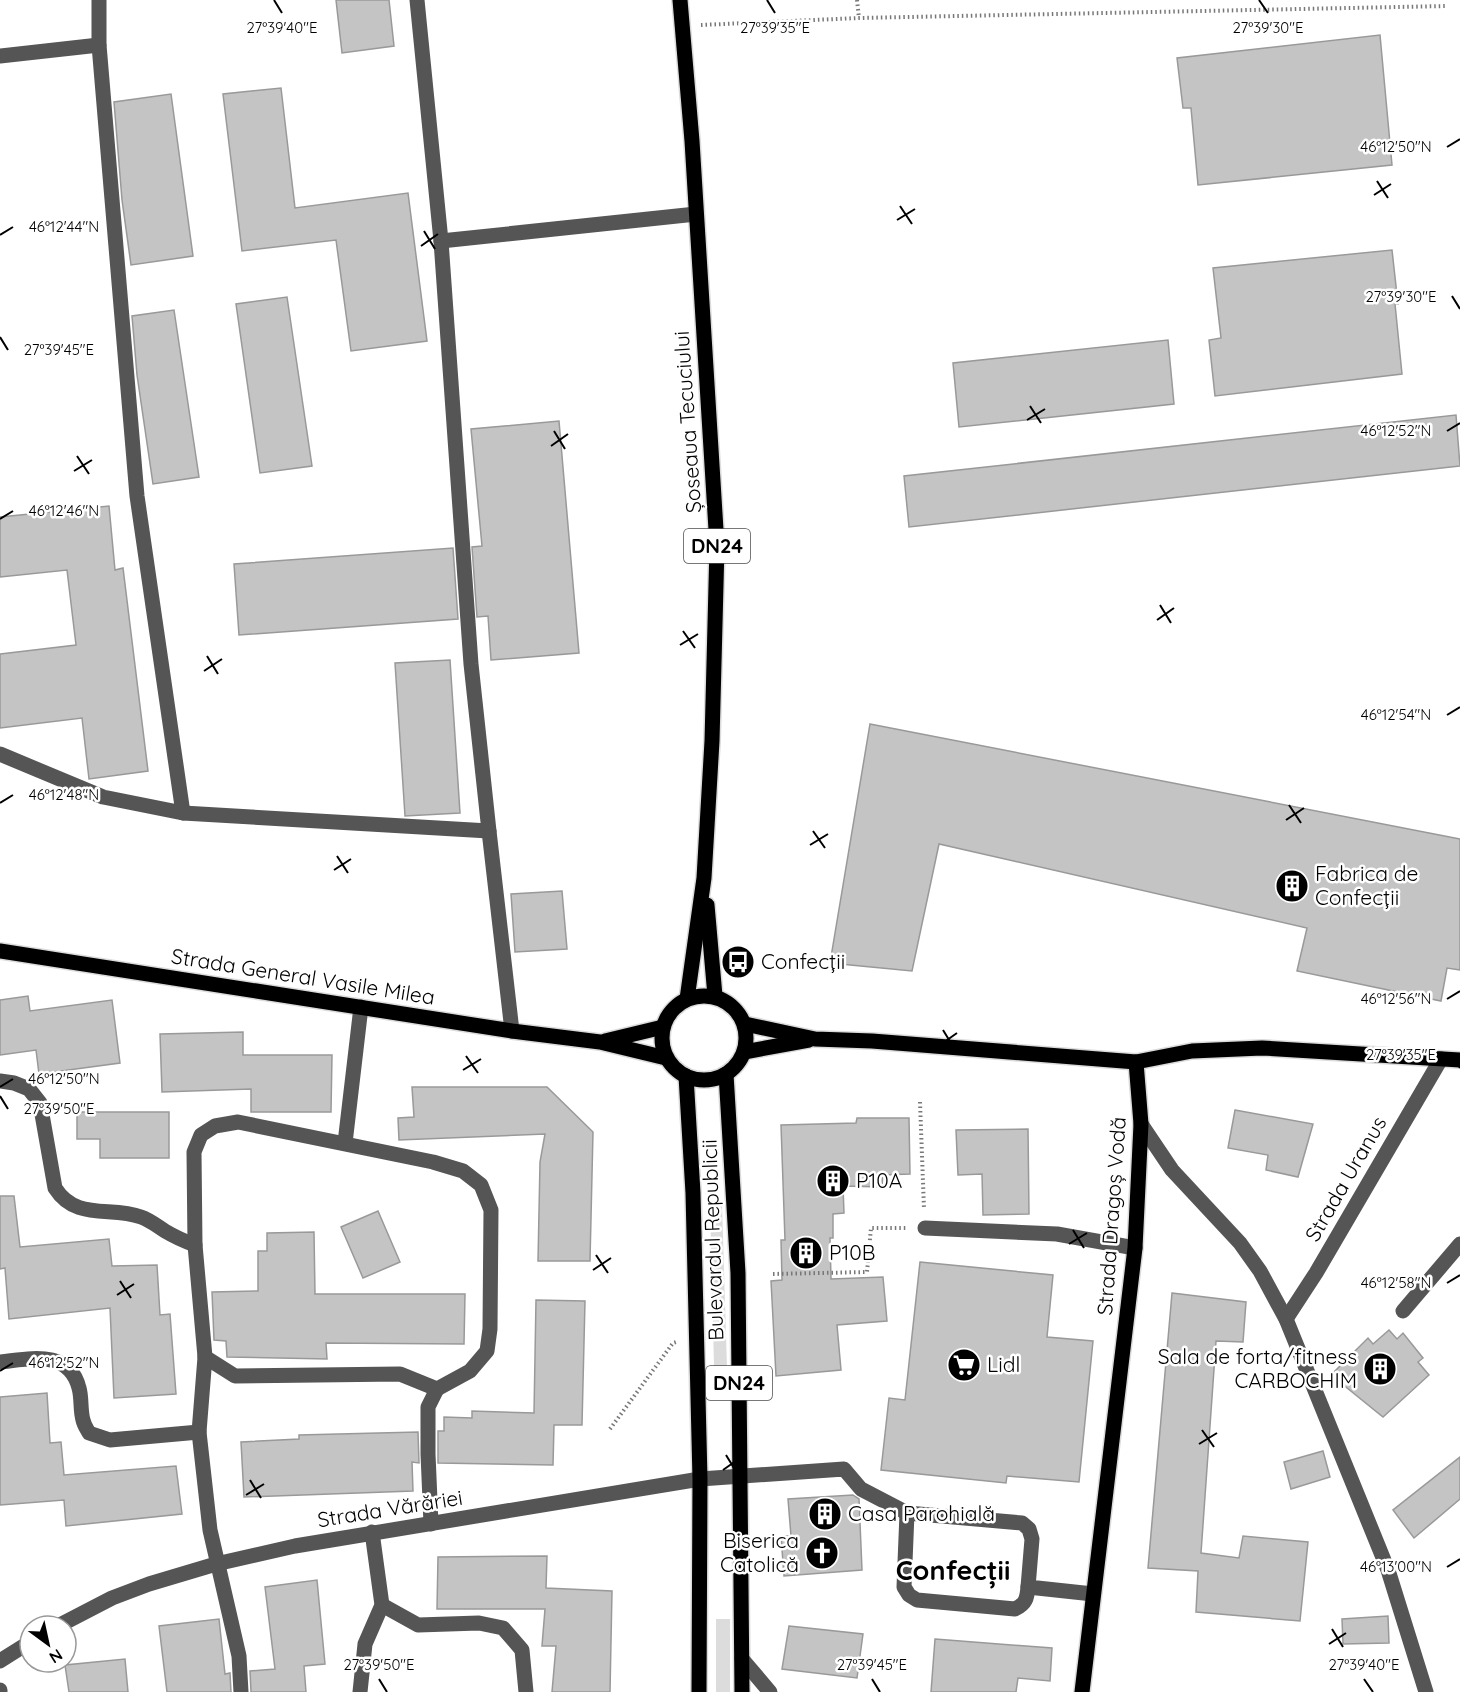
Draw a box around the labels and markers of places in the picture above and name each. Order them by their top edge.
place label: Fabrica de Confecții [1315,860,1418,910]
building icon: Fabrica de Confecții [1274,868,1310,904]
bus stop icon: Confecții [720,944,756,980]
place label: Confecții [761,948,845,974]
building icon: P10A [815,1163,851,1199]
place label: P10A [856,1167,902,1193]
building icon: P10B [788,1235,824,1271]
place label: P10B [829,1239,875,1265]
place label: Sala de forta/fitness CARBOCHIM [1158,1343,1357,1393]
supermarket icon: Lidl [946,1347,982,1383]
place label: Lidl [987,1351,1020,1377]
building icon: Sala de forta/fitness CARBOCHIM [1362,1351,1398,1387]
building icon: Casa Parohială [807,1496,843,1532]
place label: Casa Parohială [848,1500,995,1526]
place label: Biserica Catolică [720,1527,799,1577]
church icon: Biserica Catolică [804,1535,840,1571]

